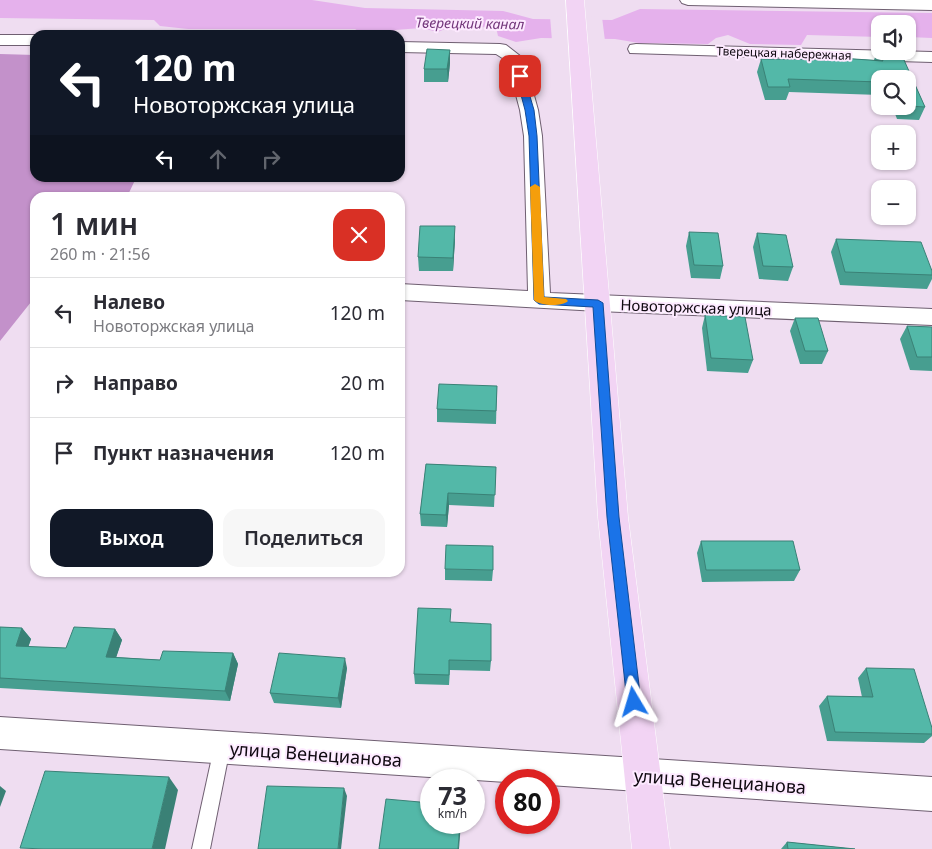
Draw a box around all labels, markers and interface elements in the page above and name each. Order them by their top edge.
water label: Тверецкий канал [416,13,525,33]
map controls [871,15,916,225]
button: sound [871,15,916,60]
street label: Тверецкая набережная [716,42,852,64]
text: 120 m [133,44,236,91]
icon: left [50,50,115,115]
pin [499,55,541,97]
icon: arrive [506,62,534,90]
button: search [871,70,916,115]
text: Новоторжская улица [133,89,355,119]
button: + [871,125,916,170]
icon: left [151,145,179,173]
icon: ahead [204,145,232,173]
icon: right [257,145,285,173]
button: − [871,180,916,225]
text: 1 мин [50,203,138,244]
button: close [333,209,385,261]
text: 260 m · 21:56 [50,243,150,265]
text: Налево [93,289,165,315]
street label: Новоторжская улица [620,294,772,320]
icon: left [50,299,78,327]
text: 120 m [330,300,385,326]
text: Новоторжская улица [93,315,255,337]
icon: right [50,369,78,397]
text: Направо [93,370,178,396]
text: 20 m [341,370,385,396]
icon: arrive [50,439,78,467]
text: Пункт назначения [93,440,274,466]
text: 120 m [330,440,385,466]
button: Выход [50,509,213,567]
button: Поделиться [223,509,385,567]
position arrow [607,675,659,727]
street label: улица Венецианова [229,736,403,772]
street label: улица Венецианова [633,763,807,799]
speed limit sign: 80 [495,769,560,834]
text: 73 [438,778,467,812]
text: km/h [438,805,467,822]

